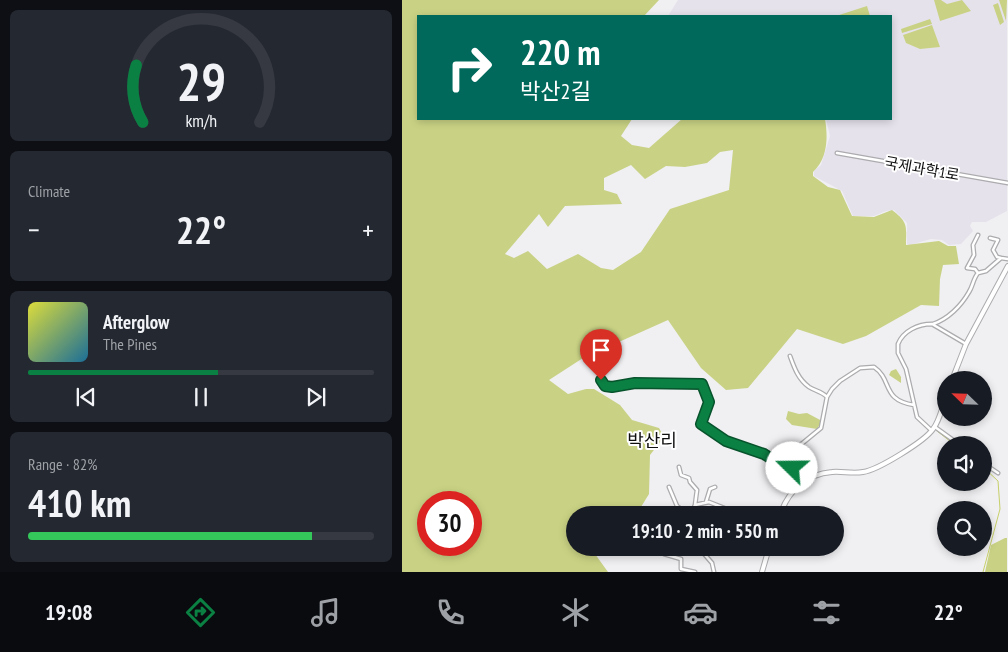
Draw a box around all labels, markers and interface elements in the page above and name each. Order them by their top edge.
text: 220 m [520,29,601,75]
icon: right [437,35,502,100]
text: 29 [176,48,226,115]
text: 박산2길 [520,77,591,105]
text: km/h [185,109,217,132]
street label: 국제과학1로 [883,153,961,184]
text: Climate [28,181,70,201]
text: 22° [176,205,226,254]
text: − [28,211,40,248]
text: + [362,211,374,248]
text: Afterglow [103,310,169,334]
pin [580,329,622,380]
text: The Pines [103,334,157,354]
icon: arrive [587,336,615,364]
north arrow [937,371,992,426]
map controls [937,371,992,556]
icon: previous [72,383,100,411]
icon: pause [187,383,215,411]
icon: next [302,383,330,411]
district label: 박산리 [627,429,677,452]
button: sound [937,436,992,491]
position arrow [765,441,817,493]
text: Range · 82% [28,454,97,474]
text: 410 km [28,478,131,527]
speed limit sign: 30 [417,491,482,556]
button: search [937,501,992,556]
text: 19:10 · 2 min · 550 m [632,519,778,543]
icon: directions [183,595,218,630]
icon: music [308,595,343,630]
icon: phone [433,595,468,630]
icon: climate [558,595,593,630]
icon: car [683,595,718,630]
icon: filters [809,595,844,630]
text: 19:08 [45,598,93,626]
text: 22° [934,598,963,626]

